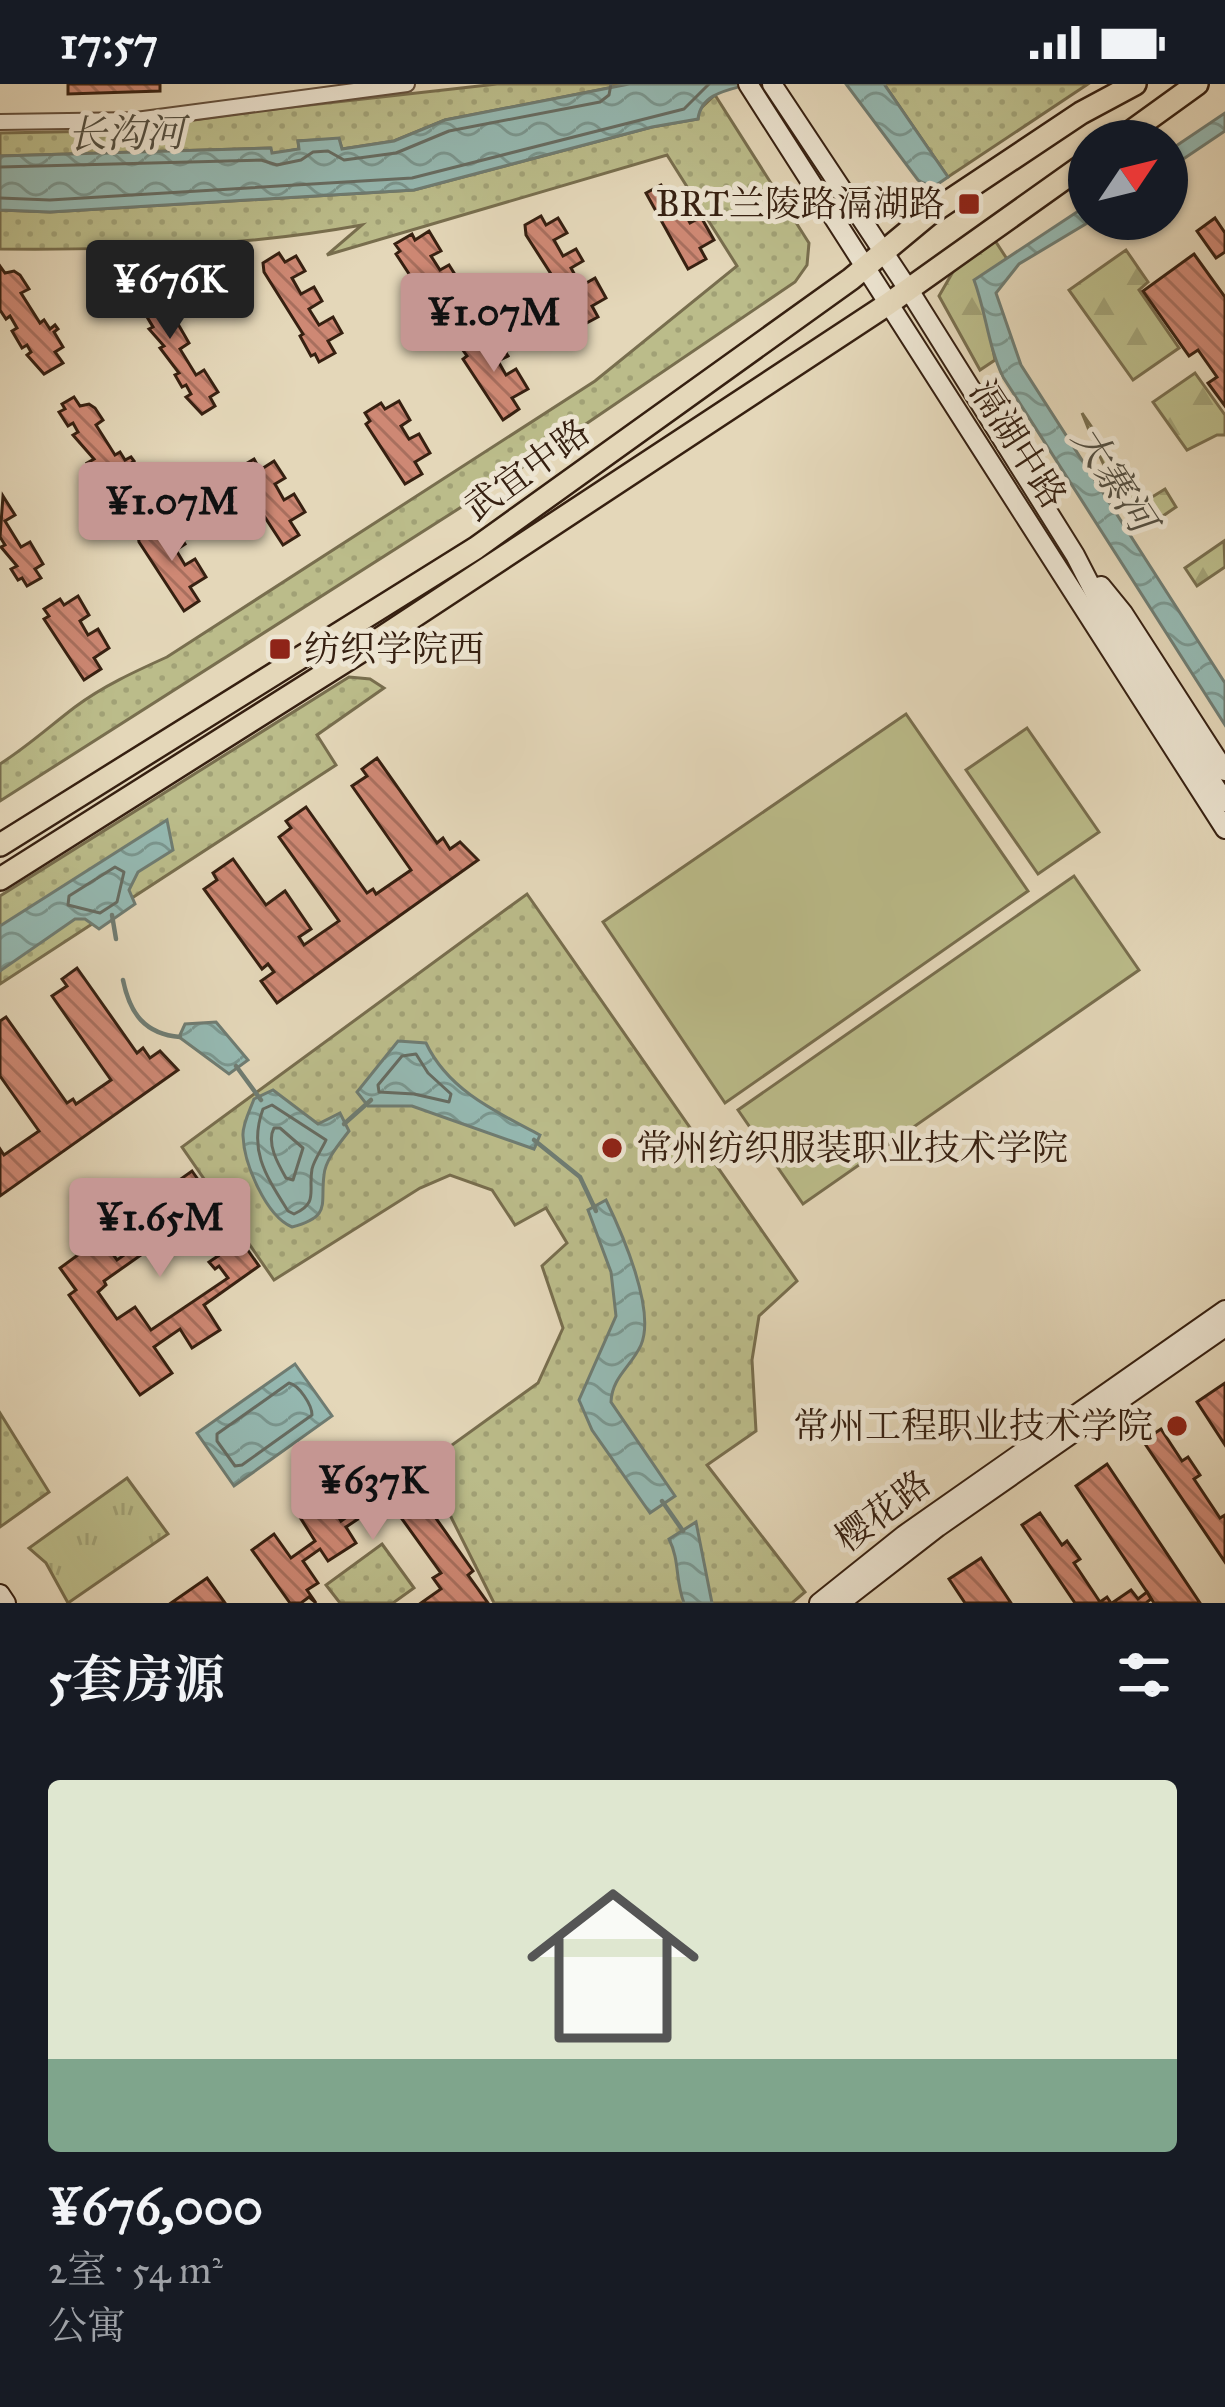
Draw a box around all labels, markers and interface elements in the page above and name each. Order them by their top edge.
text: 17:57 [60,15,158,70]
water label: 长沟河 [67,109,191,159]
north arrow [1068,120,1188,240]
map controls [1068,120,1188,240]
place label: BRT兰陵路滆湖路 [656,182,945,226]
marker: BRT兰陵路滆湖路 [956,191,982,217]
pin: ¥676K [86,240,254,342]
text: ¥676K [113,255,227,303]
pin: ¥1.07M [396,273,592,375]
text: ¥1.07M [428,288,560,336]
street label: 滆湖中路 [960,372,1076,516]
street label: 武宜中路 [456,410,598,530]
water label: 大寨河 [1062,417,1169,546]
pin: ¥1.07M [74,462,270,564]
text: ¥1.07M [106,477,238,525]
place label: 纺织学院西 [304,627,484,671]
marker: 纺织学院西 [267,636,293,662]
place label: 常州纺织服装职业技术学院 [636,1126,1068,1170]
marker: 常州纺织服装职业技术学院 [599,1135,625,1161]
pin: ¥1.65M [62,1178,258,1280]
text: ¥1.65M [96,1193,224,1241]
place label: 常州工程职业技术学院 [793,1404,1153,1448]
marker: 常州工程职业技术学院 [1164,1413,1190,1439]
pin: ¥637K [289,1441,457,1543]
text: ¥637K [318,1456,428,1504]
street label: 樱花路 [827,1461,939,1561]
icon: filters [1111,1642,1177,1708]
text: 5套房源 [48,1649,225,1711]
icon: home [505,1858,721,2074]
text: ¥676,000 [48,2176,263,2238]
text: 2室 · 54 m² [48,2246,223,2294]
text: 公寓 [48,2302,126,2350]

